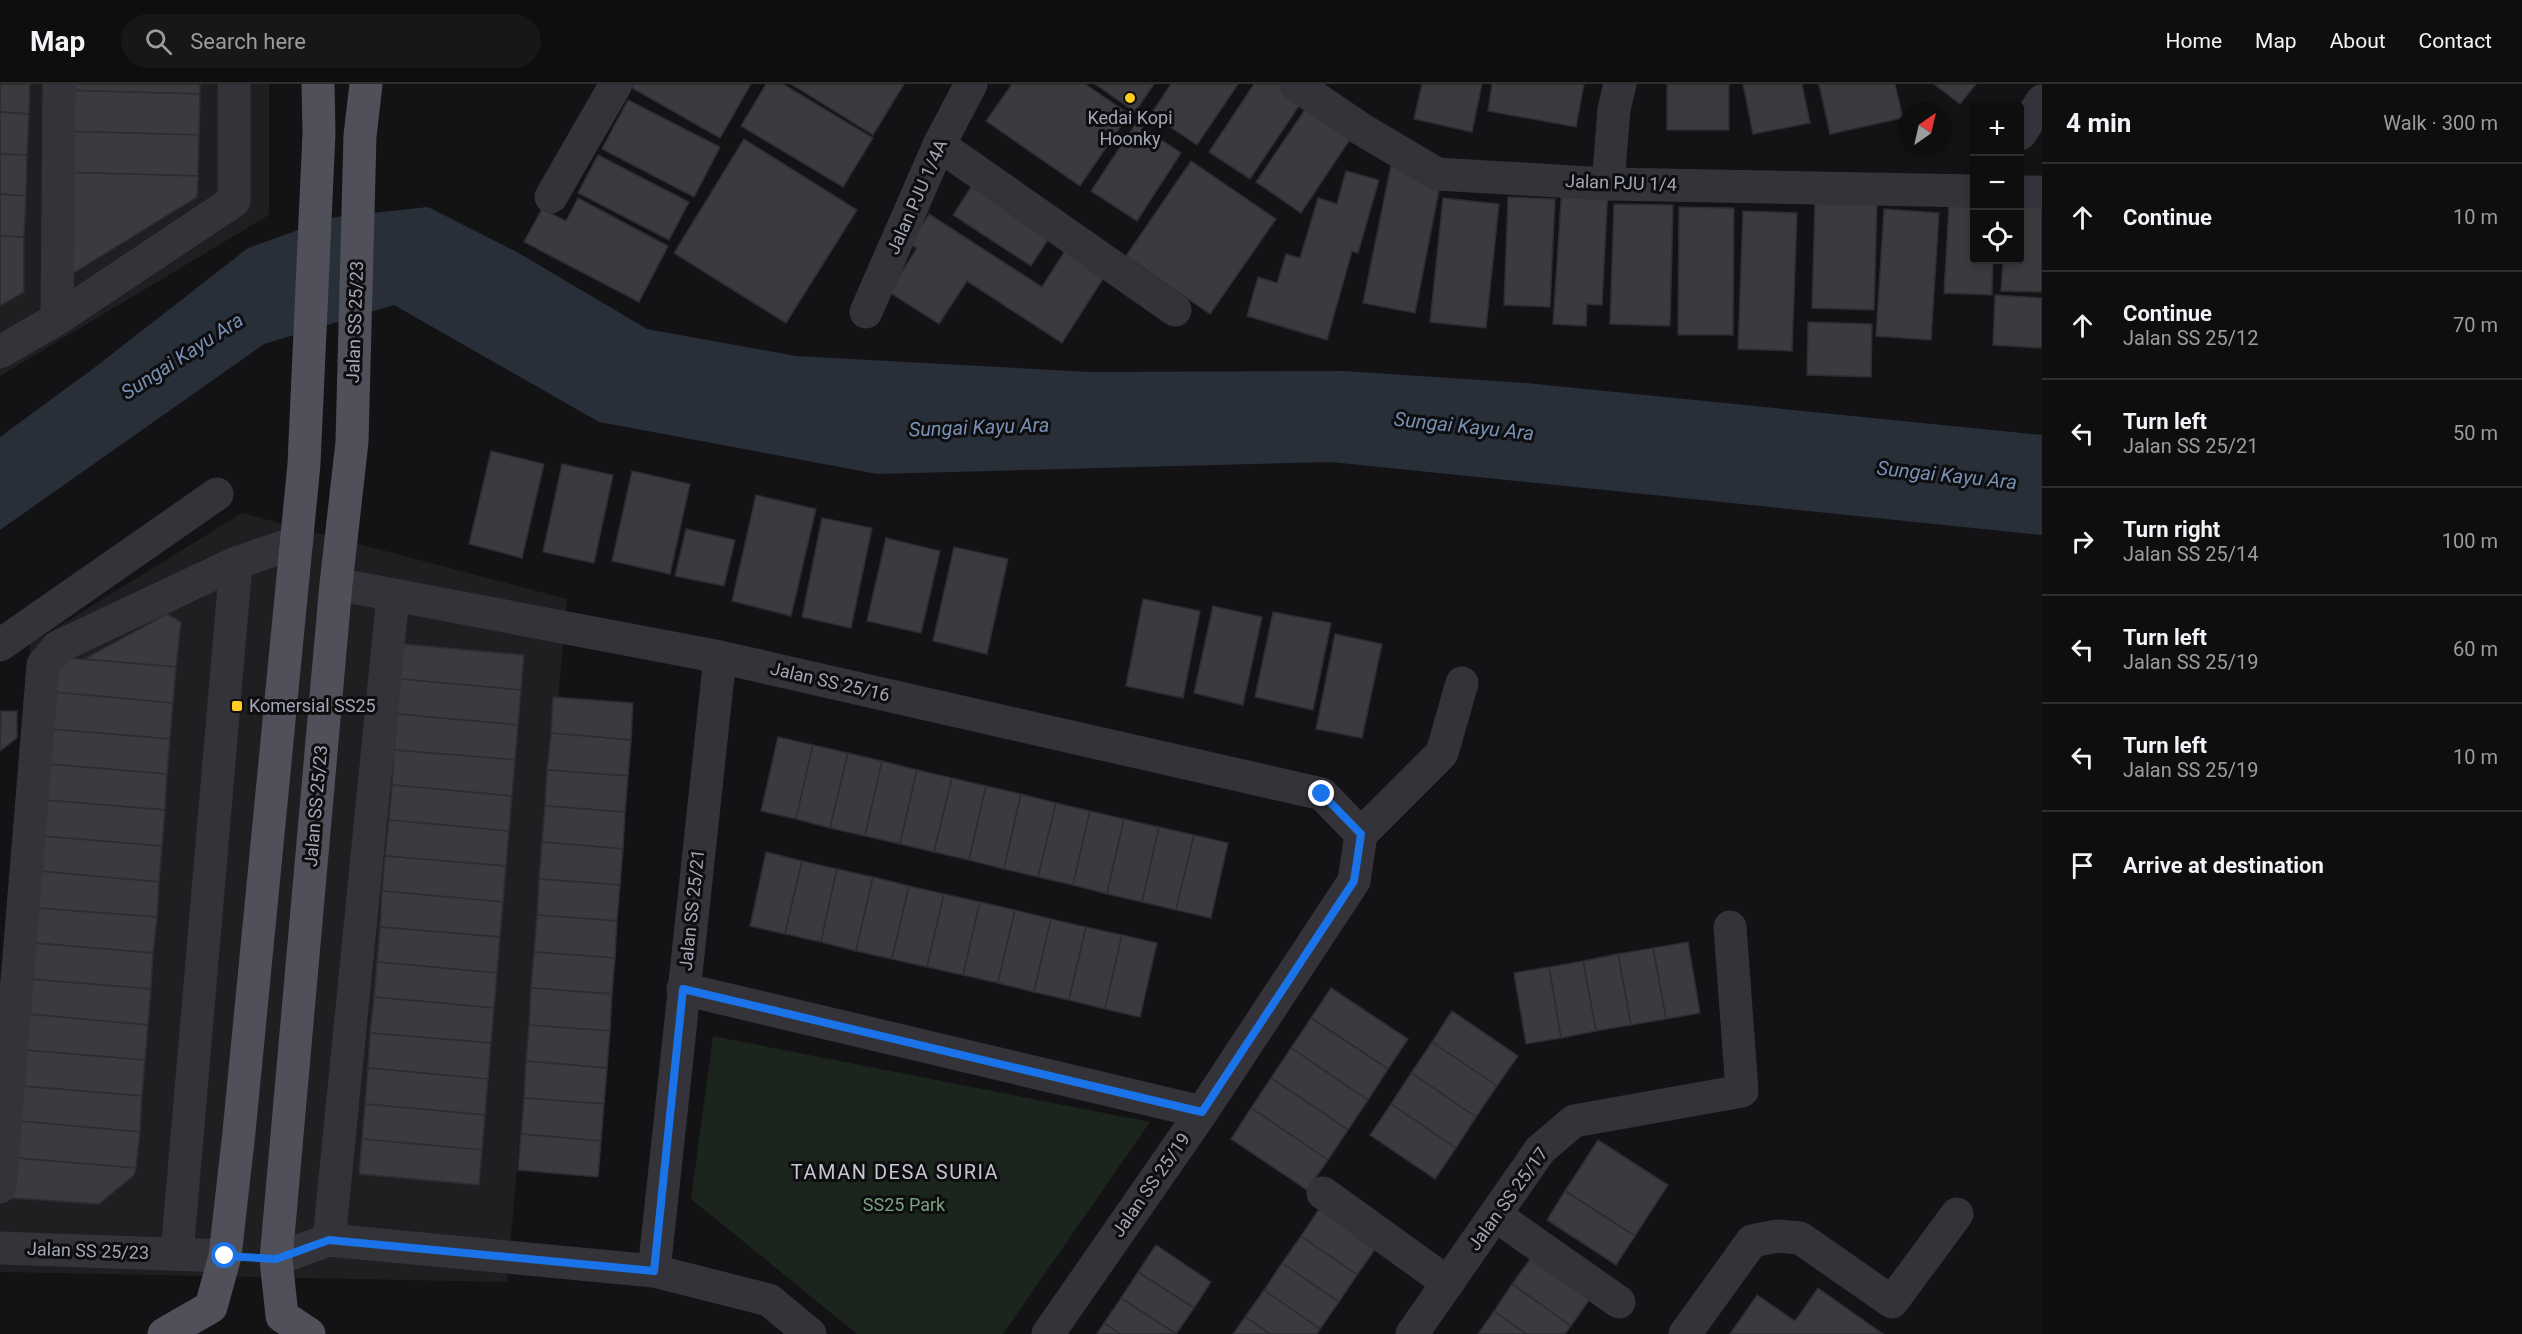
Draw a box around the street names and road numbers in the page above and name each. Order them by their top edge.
street label: Jalan PJU 1/4A [882,136,951,257]
street label: Jalan PJU 1/4 [1565,170,1677,195]
street label: Jalan SS 25/23 [342,261,367,383]
street label: Jalan SS 25/16 [768,658,892,705]
street label: Jalan SS 25/23 [300,744,331,868]
street label: Jalan SS 25/21 [675,848,708,972]
street label: Jalan SS 25/19 [1107,1129,1194,1241]
street label: Jalan SS 25/17 [1463,1143,1552,1254]
street label: Jalan SS 25/23 [27,1238,149,1263]

